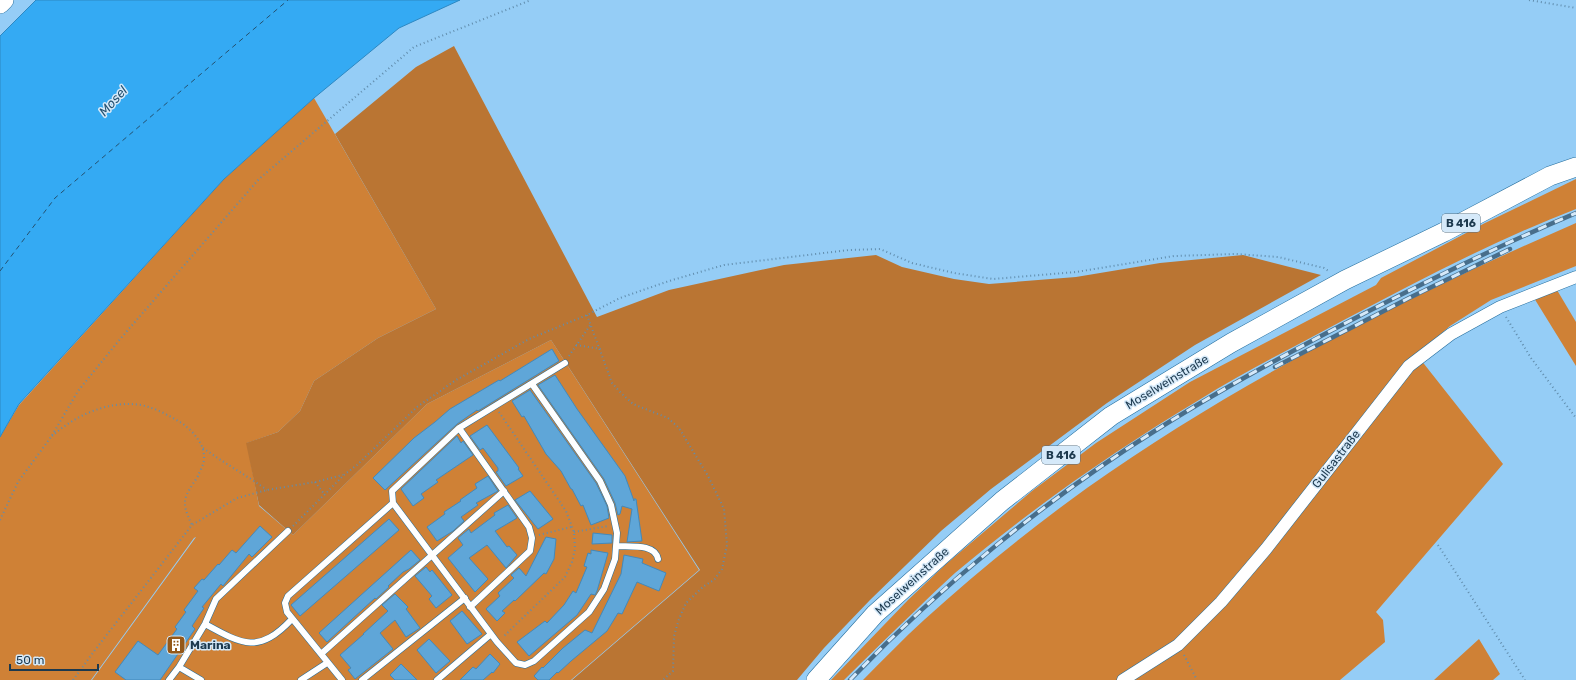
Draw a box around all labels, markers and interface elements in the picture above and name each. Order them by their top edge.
water label: Mosel [96,82,131,119]
road number: B 416 [1442,214,1480,232]
street label: Moselweinstraße [1123,352,1211,412]
street label: Gulisastraße [1309,427,1363,491]
road number: B 416 [1042,446,1080,464]
street label: Moselweinstraße [872,544,952,618]
building icon: Marina [165,634,187,656]
place label: Marina [190,638,231,652]
scale bar [10,646,98,672]
text: 50 m [16,653,44,667]

